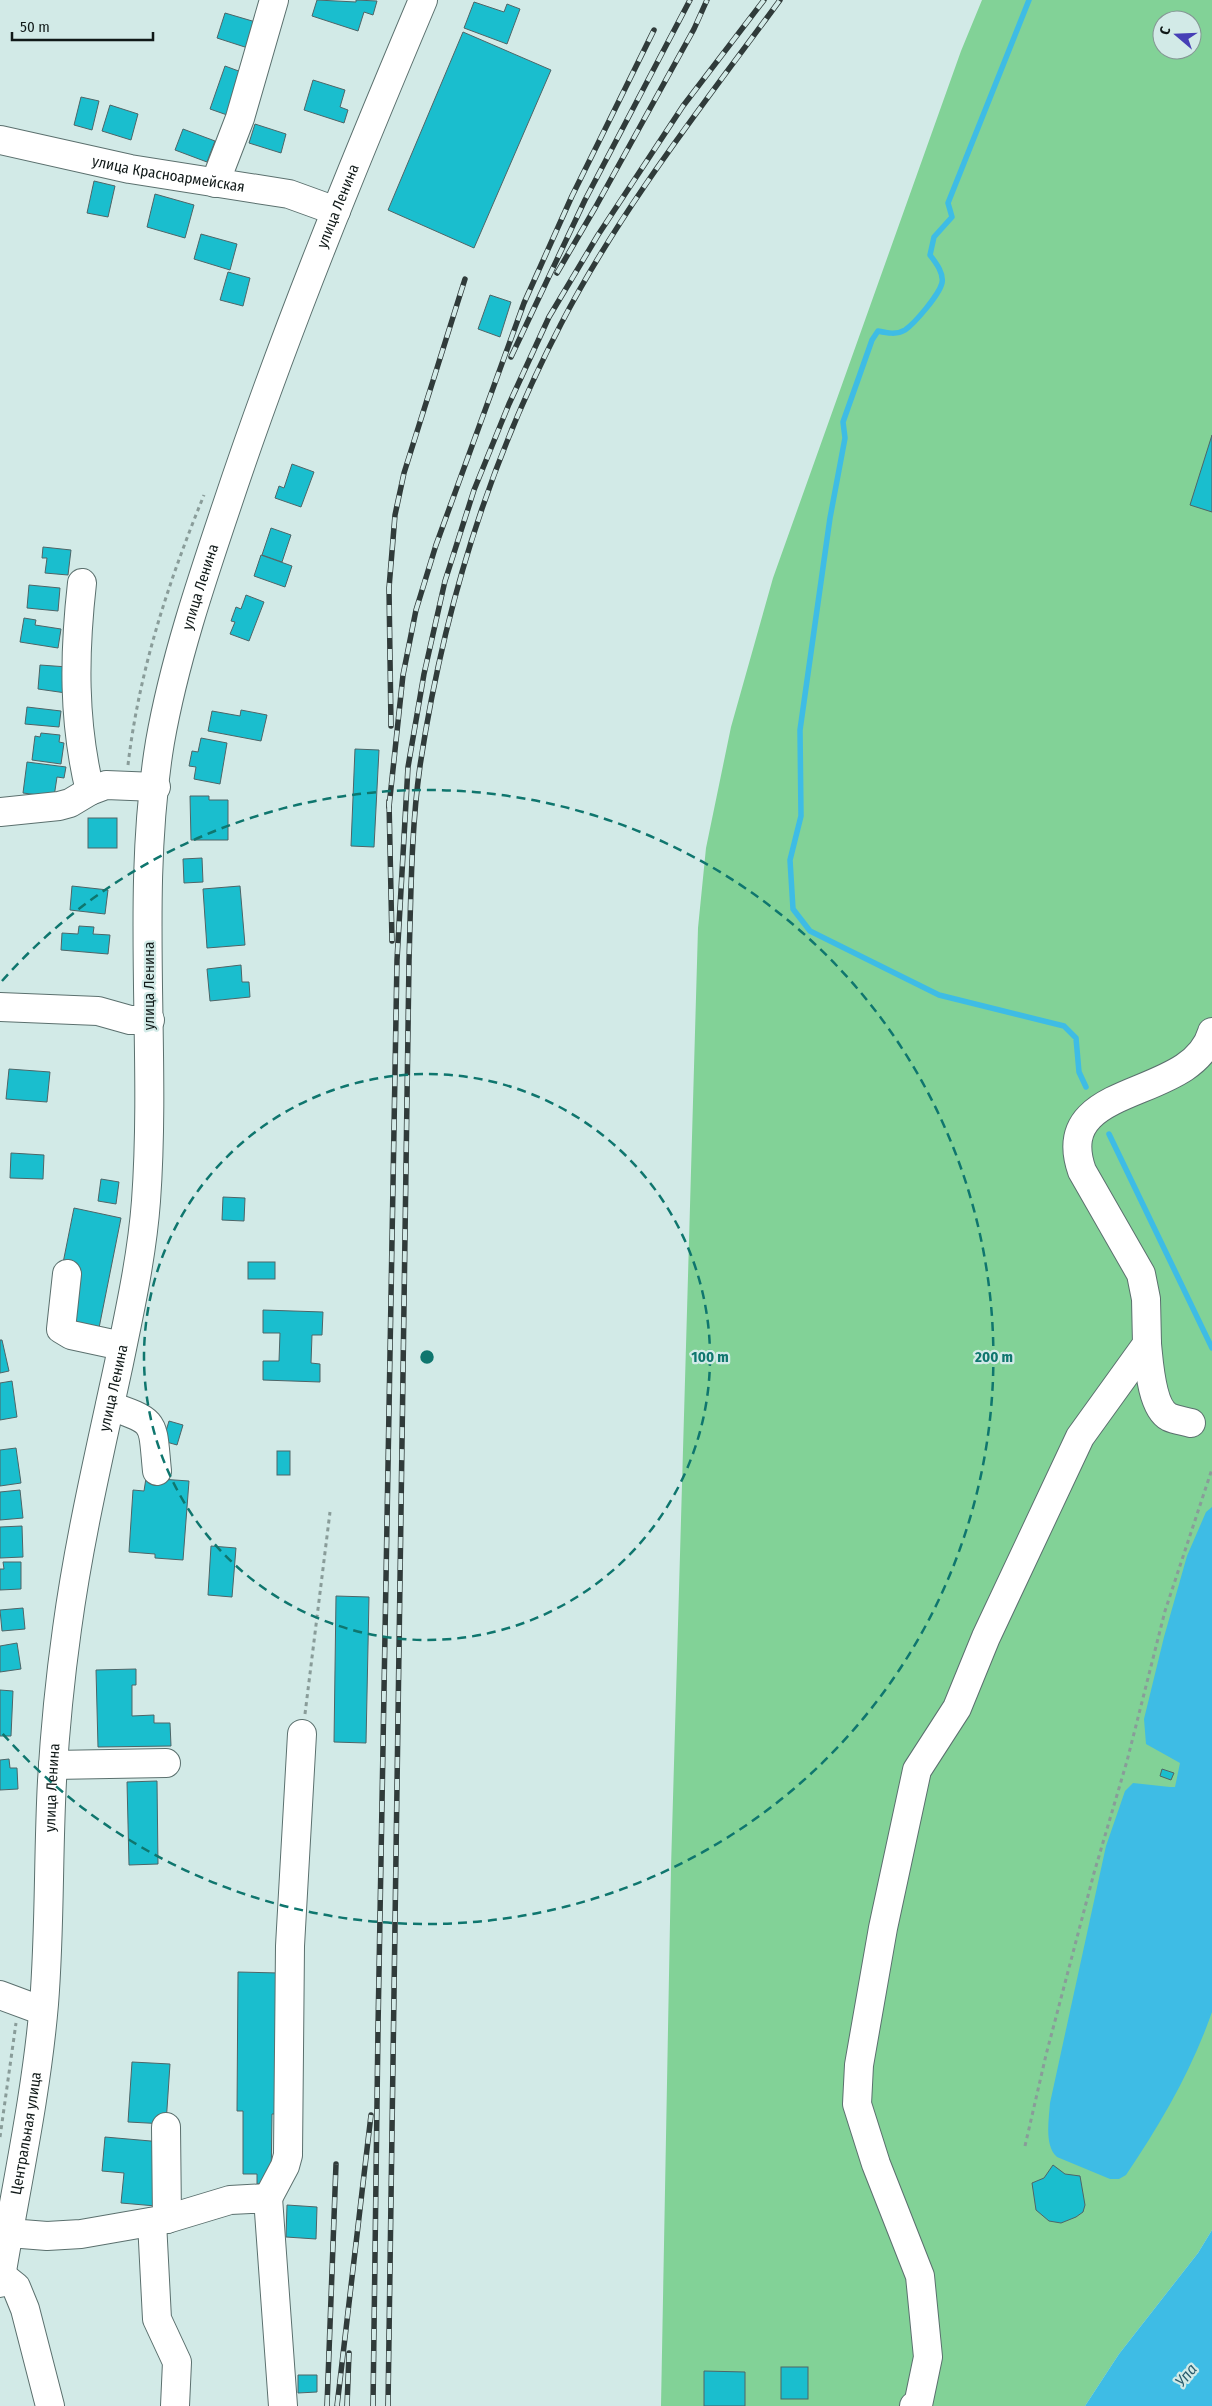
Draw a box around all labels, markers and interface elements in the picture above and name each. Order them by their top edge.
scale bar [12,10,154,42]
north arrow [1152,10,1202,60]
text: 50 m [20,18,50,36]
text: С [1156,24,1175,37]
street label: улица Красноармейская [90,152,246,196]
street label: улица Ленина [313,162,363,251]
street label: улица Ленина [178,542,222,632]
street label: улица Ленина [140,942,158,1030]
street label: улица Ленина [95,1343,132,1433]
centre of rings [418,1348,436,1366]
text: 100 m [691,1348,729,1366]
text: 200 m [974,1348,1013,1366]
street label: улица Ленина [41,1743,64,1832]
street label: Центральная улица [7,2071,45,2196]
water label: Упа [1171,2360,1201,2390]

